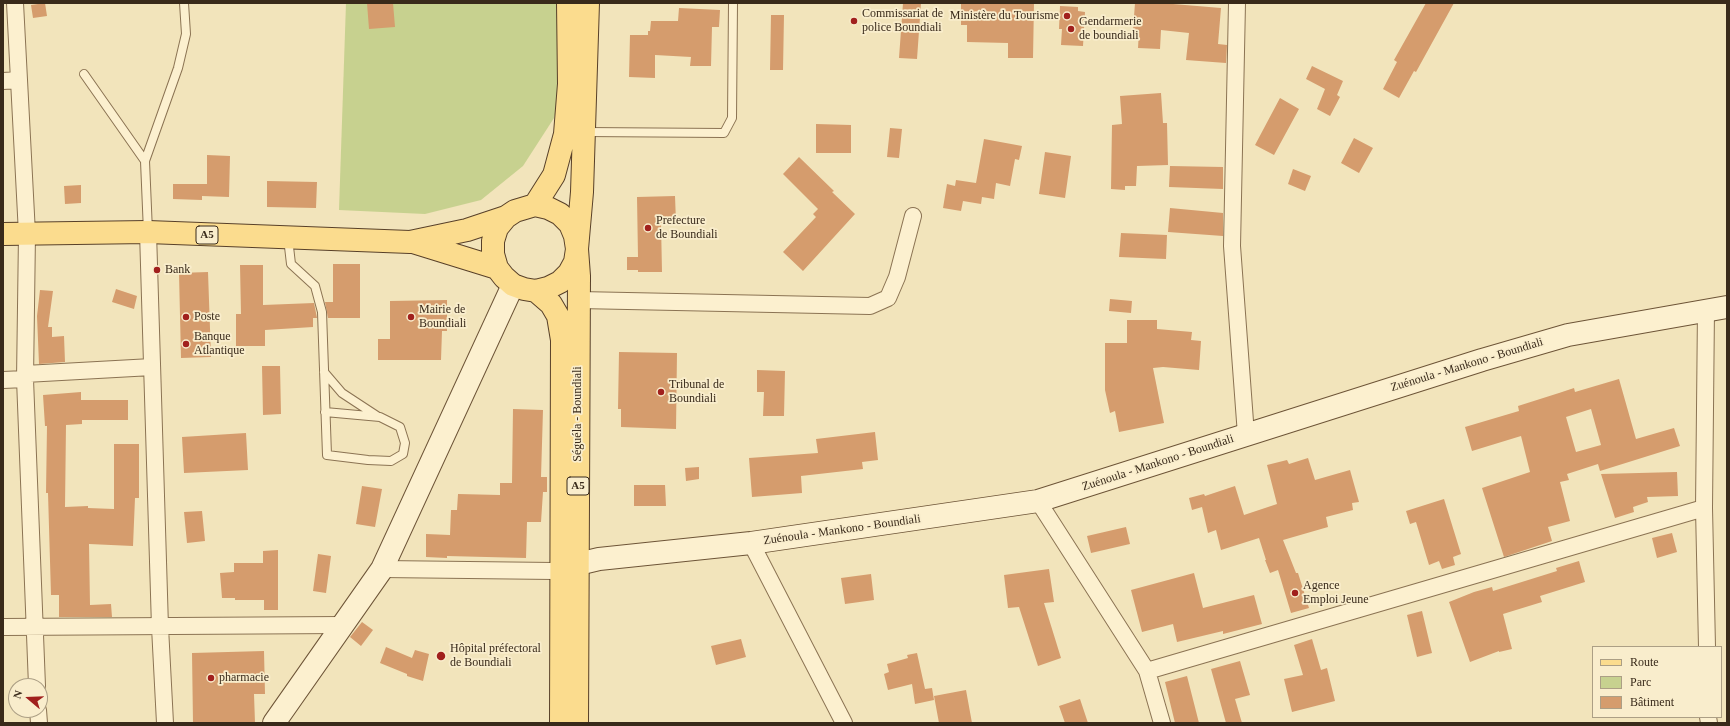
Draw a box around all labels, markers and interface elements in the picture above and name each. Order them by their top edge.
place label: Commissariat de police Boundiali [862,7,943,35]
place label: Ministère du Tourisme [950,9,1059,23]
marker: Ministère du Tourisme [1062,11,1072,21]
place label: Gendarmerie de boundiali [1079,15,1142,43]
marker: Commissariat de police Boundiali [849,16,859,26]
marker: Gendarmerie de boundiali [1066,24,1076,34]
place label: Prefecture de Boundiali [656,214,718,242]
marker: Prefecture de Boundiali [643,223,653,233]
road number: A5 [196,226,218,244]
place label: Bank [165,263,190,277]
marker: Bank [152,265,162,275]
place label: Mairie de Boundiali [419,303,466,331]
place label: Poste [194,310,220,324]
marker: Poste [181,312,191,322]
marker: Mairie de Boundiali [406,312,416,322]
place label: Banque Atlantique [194,330,245,358]
street label: Zuénoula - Mankono - Boundiali [1389,335,1545,395]
marker: Banque Atlantique [181,339,191,349]
street label: Séguéla - Boundiali [571,366,585,462]
place label: Tribunal de Boundiali [669,378,724,406]
marker: Tribunal de Boundiali [656,387,666,397]
street label: Zuénoula - Mankono - Boundiali [1080,432,1236,494]
road number: A5 [567,477,589,495]
street label: Zuénoula - Mankono - Boundiali [762,512,922,548]
place label: Agence Emploi Jeune [1303,579,1369,607]
marker: Agence Emploi Jeune [1290,588,1300,598]
place label: Hôpital préfectoral de Boundiali [450,642,541,670]
legend [1592,646,1722,718]
marker: Hôpital préfectoral de Boundiali [435,650,447,662]
text: Route [1630,655,1659,669]
place label: pharmacie [219,671,269,685]
marker: pharmacie [206,673,216,683]
text: Parc [1630,675,1651,689]
north arrow [8,678,48,718]
text: N [11,689,25,700]
text: Bâtiment [1630,695,1674,709]

